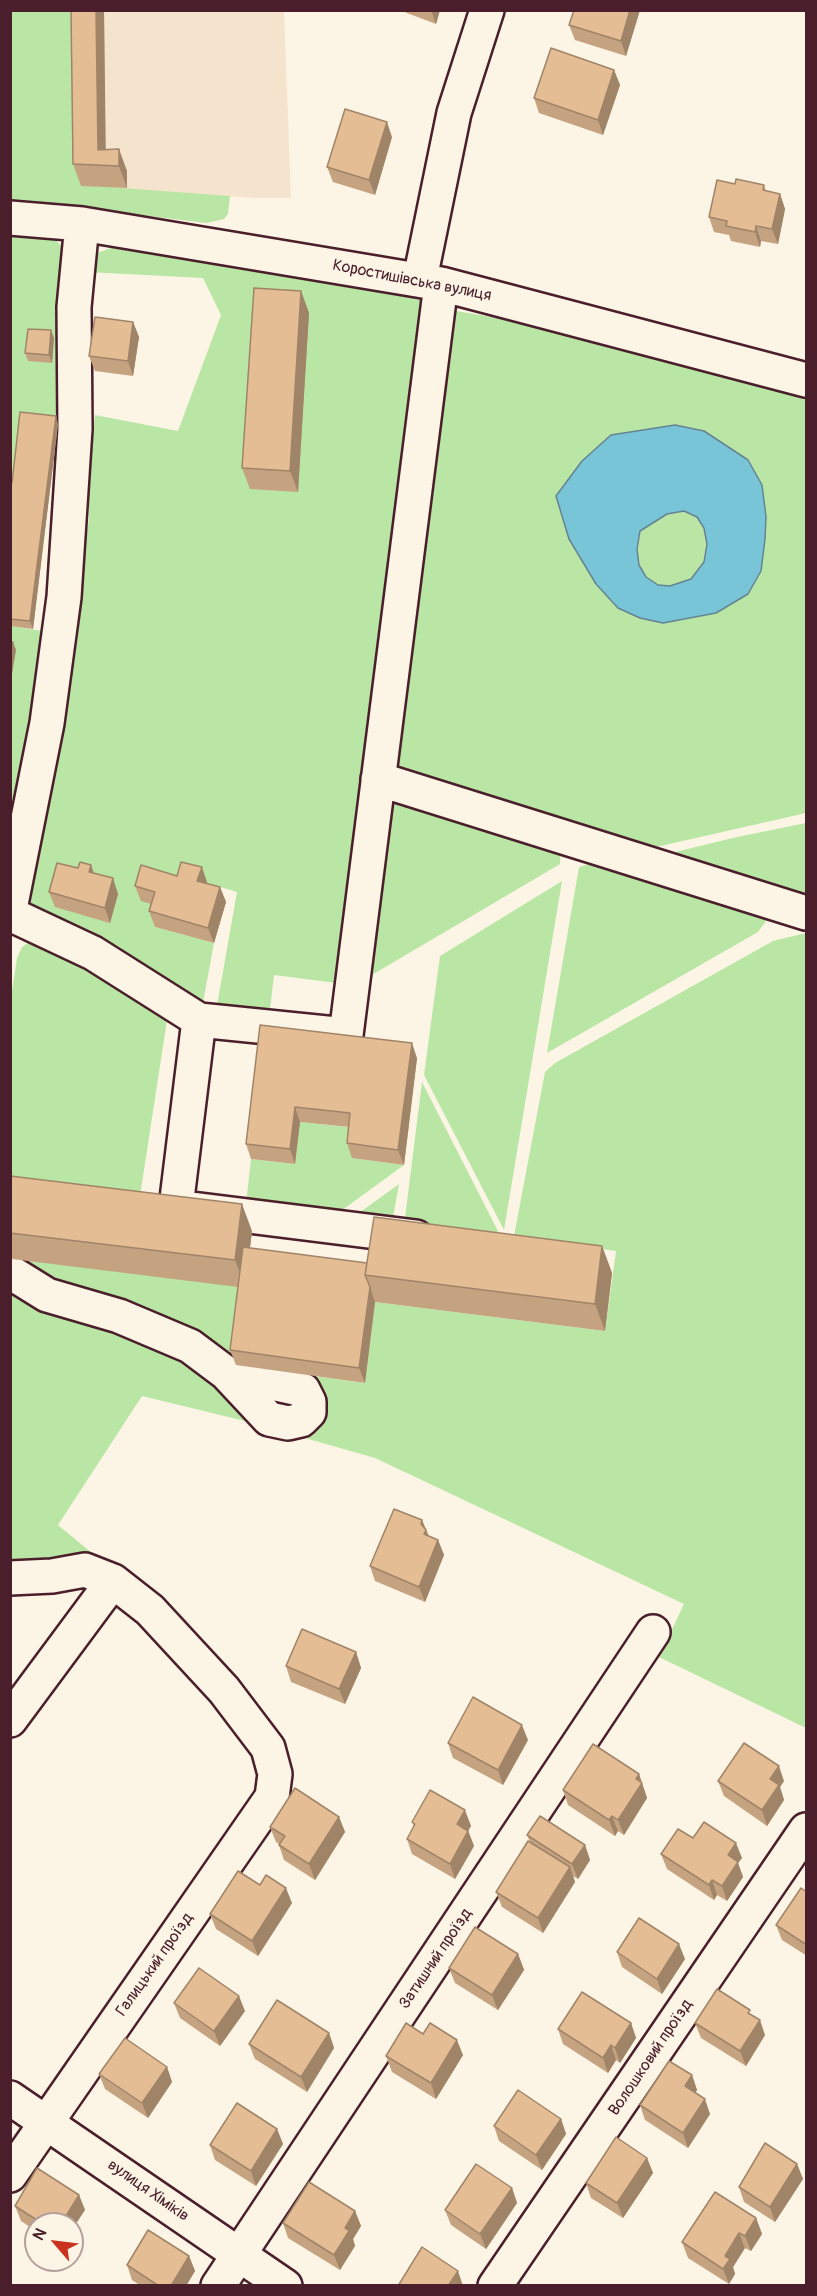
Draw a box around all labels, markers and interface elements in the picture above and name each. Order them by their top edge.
street label: Коростишівська вулиця [331,256,493,306]
street label: Затишний проїзд [395,1905,477,2013]
street label: Галицький проїзд [112,1910,198,2020]
street label: Волошковий проїзд [605,1996,697,2120]
street label: вулиця Хіміків [104,2156,192,2226]
north arrow [24,2212,84,2272]
text: N [28,2225,51,2244]

